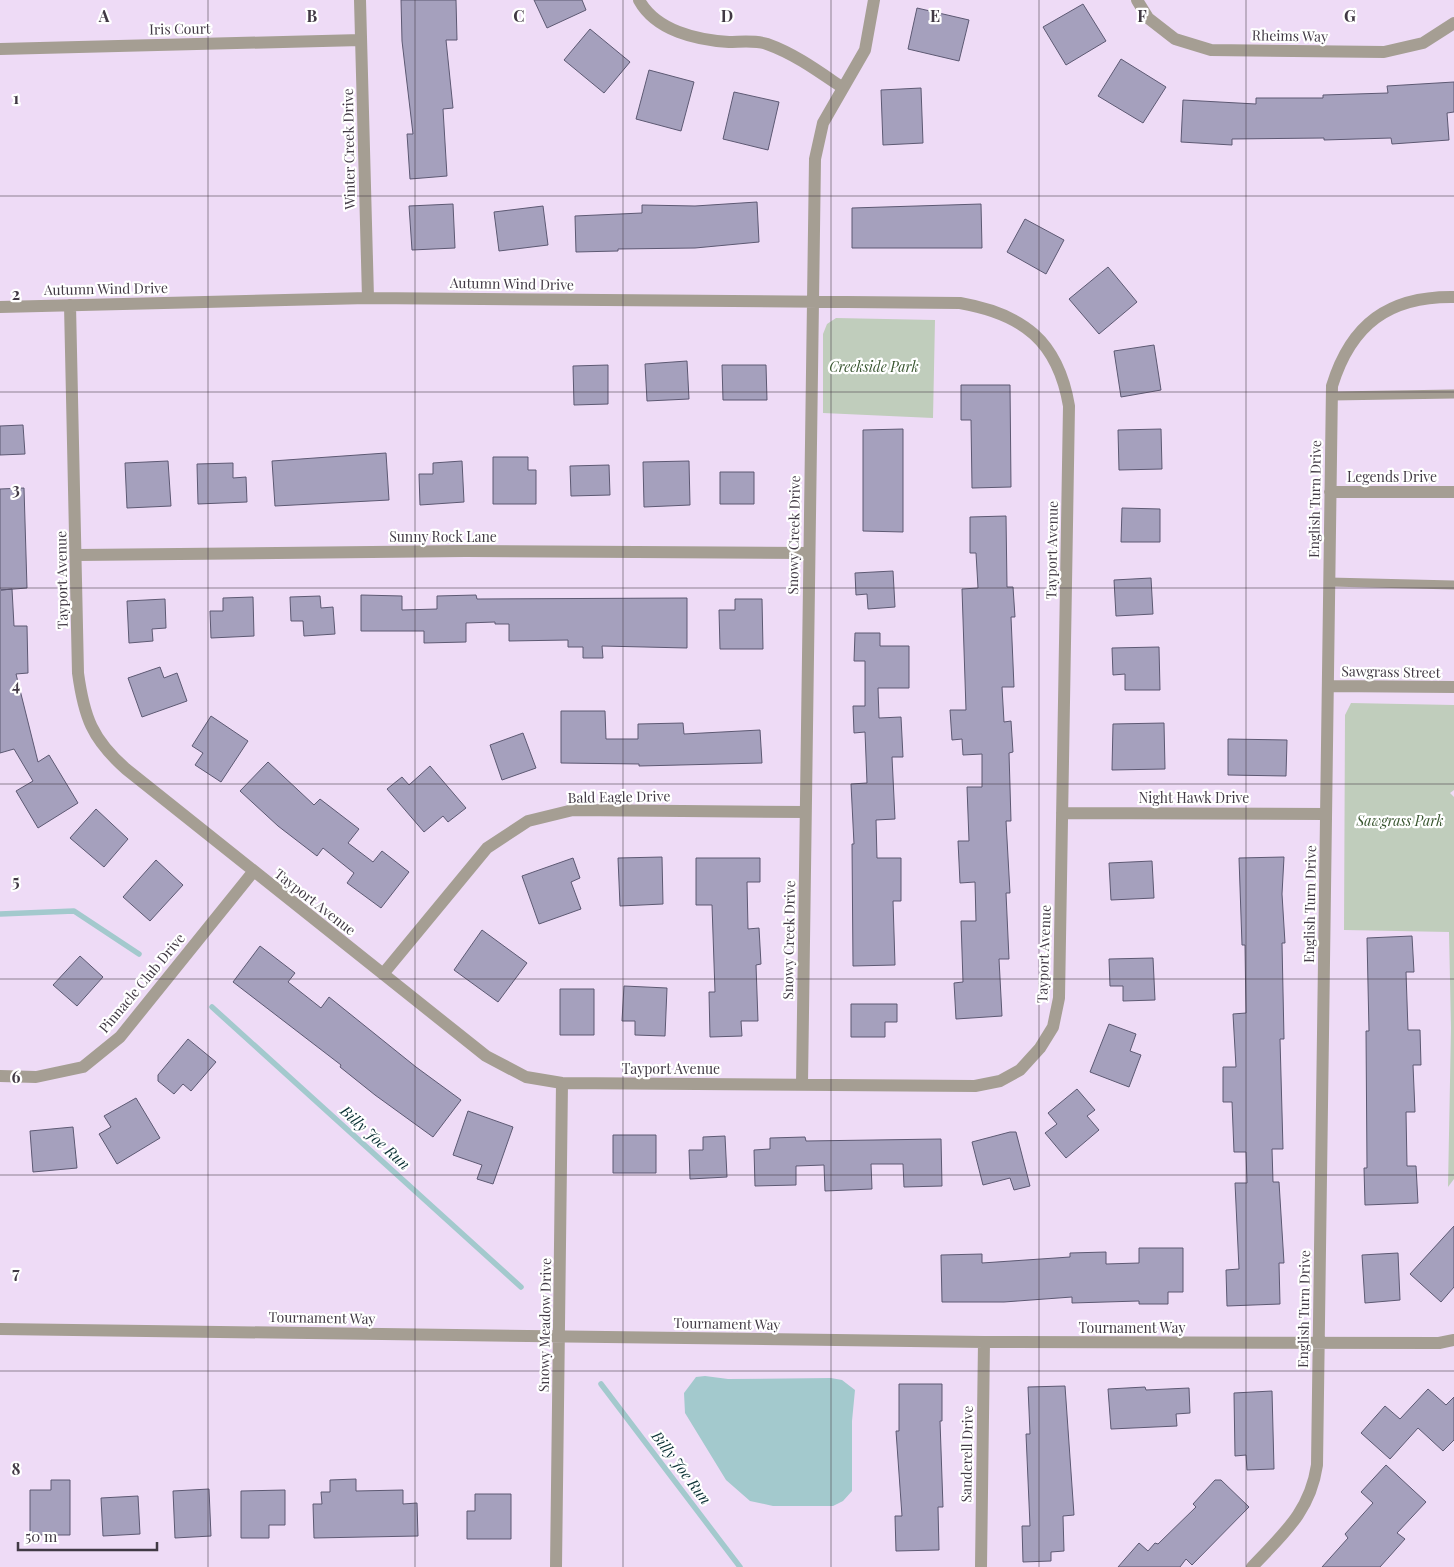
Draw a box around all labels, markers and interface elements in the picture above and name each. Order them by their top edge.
text: A [98,5,110,26]
text: B [307,5,318,26]
text: C [513,5,525,26]
text: D [721,5,733,26]
text: E [930,5,940,26]
text: F [1137,5,1147,26]
text: G [1344,5,1356,26]
street label: Iris Court [149,18,212,39]
street label: Rheims Way [1252,25,1328,46]
text: 1 [13,87,19,108]
street label: Winter Creek Drive [338,88,359,211]
street label: Autumn Wind Drive [449,273,574,294]
street label: Autumn Wind Drive [43,278,168,299]
text: 2 [12,283,20,304]
park label: Creekside Park [829,357,919,376]
street label: English Turn Drive [1304,440,1325,558]
street label: Legends Drive [1347,467,1437,486]
street label: Snowy Creek Drive [783,475,804,595]
text: 3 [12,478,20,499]
street label: Tayport Avenue [1041,501,1062,599]
street label: Sunny Rock Lane [389,527,497,546]
street label: Tayport Avenue [51,531,72,629]
street label: Sawgrass Street [1341,661,1442,682]
text: 4 [12,674,20,695]
street label: Bald Eagle Drive [567,786,671,807]
street label: Night Hawk Drive [1139,788,1249,807]
park label: Sawgrass Park [1356,811,1443,830]
street label: English Turn Drive [1299,845,1320,963]
street label: Tayport Avenue [271,864,360,939]
text: 5 [12,870,20,891]
street label: Snowy Creek Drive [778,880,799,1000]
street label: Tayport Avenue [1032,904,1055,1003]
street label: Pinnacle Club Drive [94,929,189,1037]
street label: Tayport Avenue [622,1059,720,1078]
text: 6 [12,1066,21,1087]
water label: Billy Joe Run [336,1100,415,1174]
street label: English Turn Drive [1293,1250,1314,1368]
street label: Snowy Meadow Drive [534,1258,555,1392]
text: 7 [12,1262,20,1283]
street label: Tournament Way [268,1307,376,1328]
street label: Tournament Way [673,1313,781,1334]
street label: Tournament Way [1079,1318,1186,1337]
street label: Sanderell Drive [956,1405,977,1503]
water label: Billy Joe Run [647,1426,716,1508]
text: 8 [12,1458,21,1479]
scale bar [18,1520,156,1552]
text: 50 m [25,1526,58,1546]

